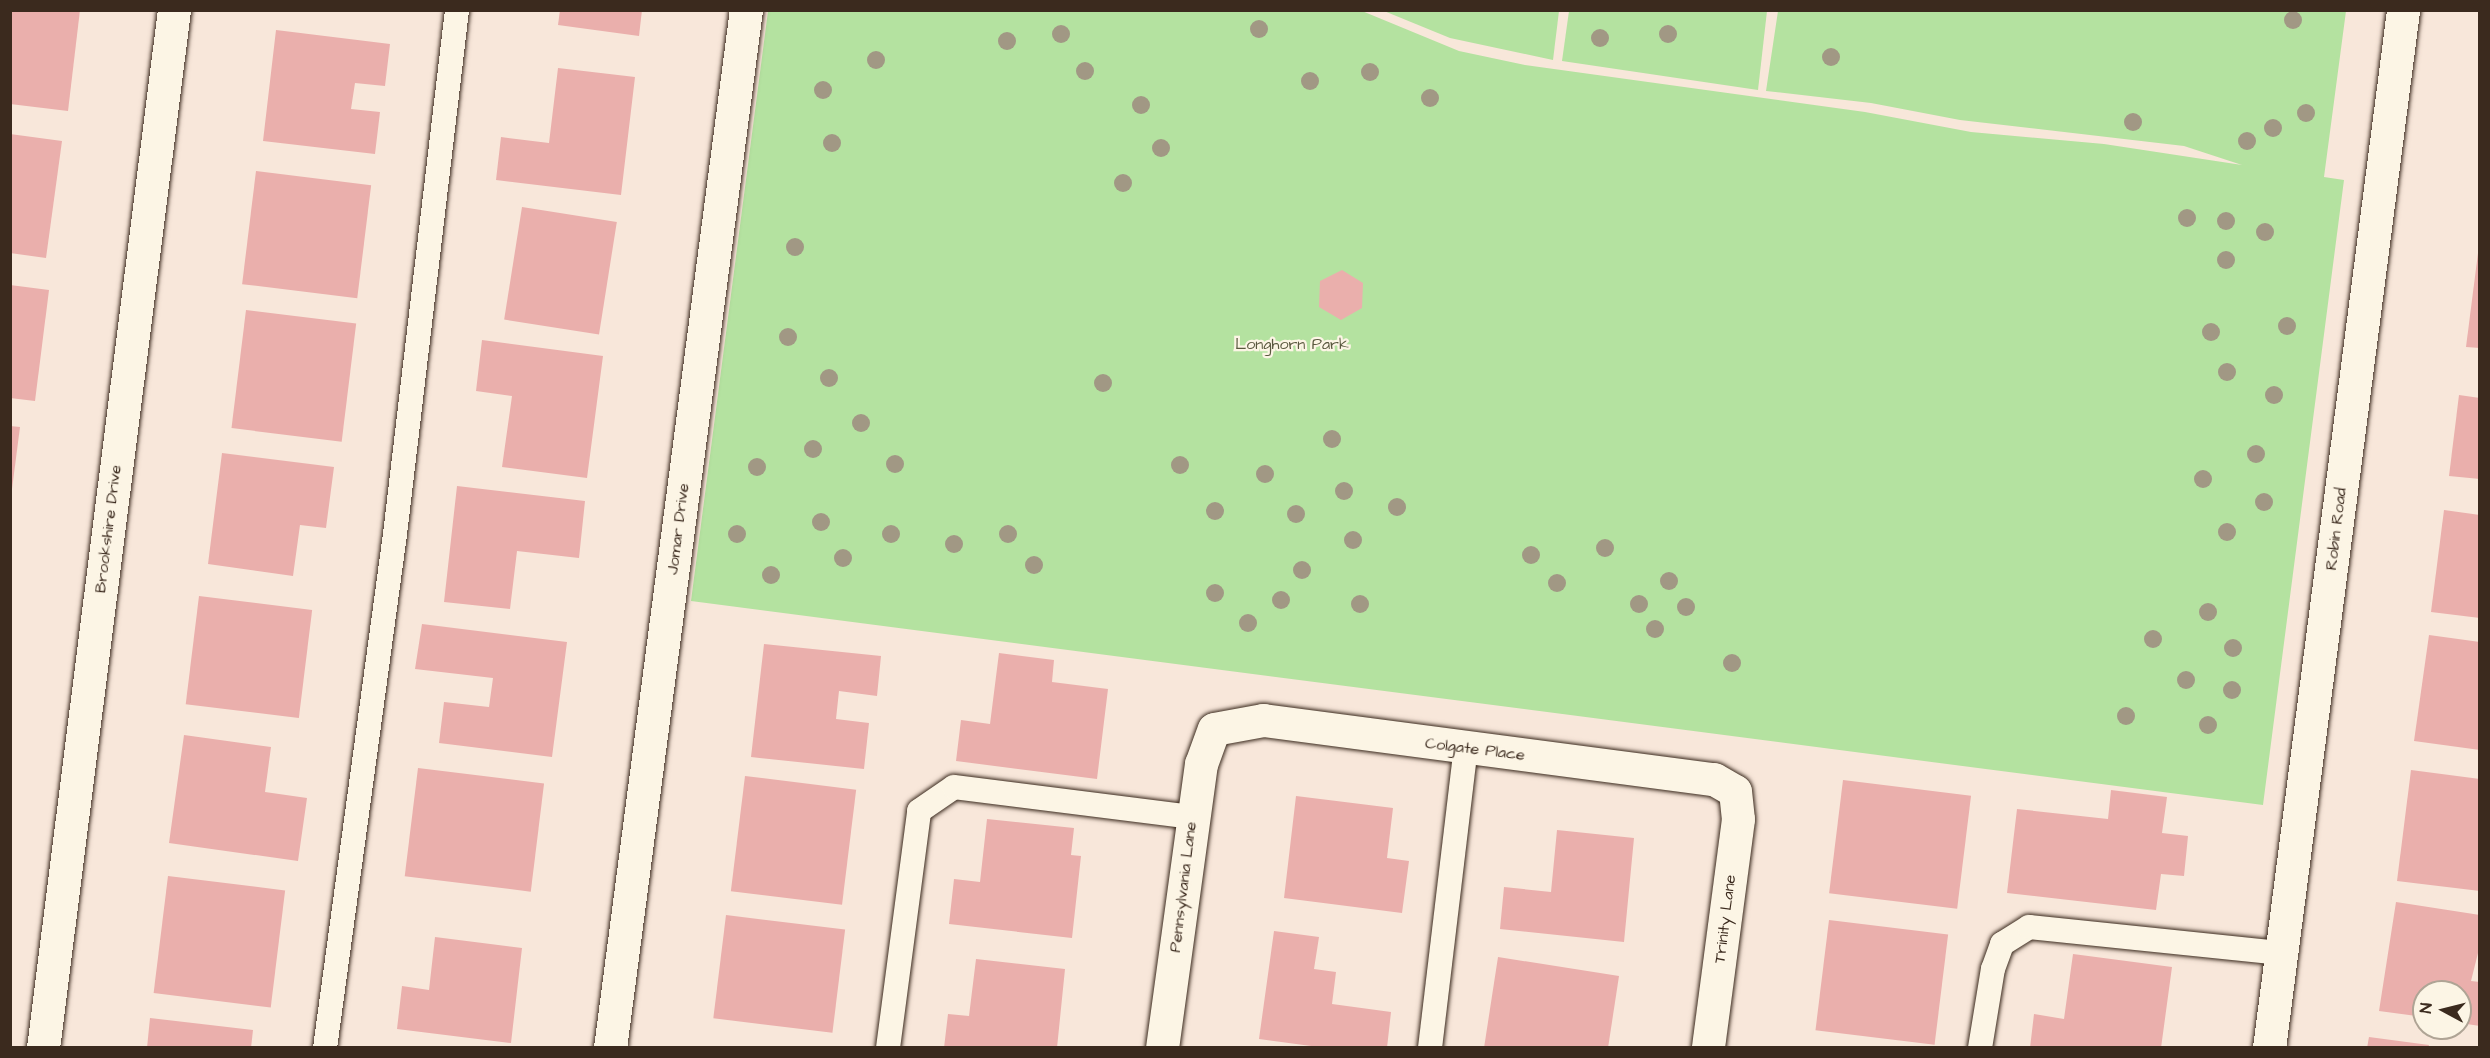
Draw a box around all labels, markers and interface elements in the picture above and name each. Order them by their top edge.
park label: Longhorn Park [1235,334,1349,354]
street label: Brookshire Drive [91,464,125,594]
street label: Jomar Drive [663,482,693,576]
street label: Robin Road [2321,487,2351,571]
street label: Colgate Place [1424,733,1526,765]
street label: Pennsylvania Lane [1165,821,1201,953]
street label: Trinity Lane [1710,874,1740,964]
north arrow [2412,980,2472,1040]
text: N [2415,1002,2438,1014]

